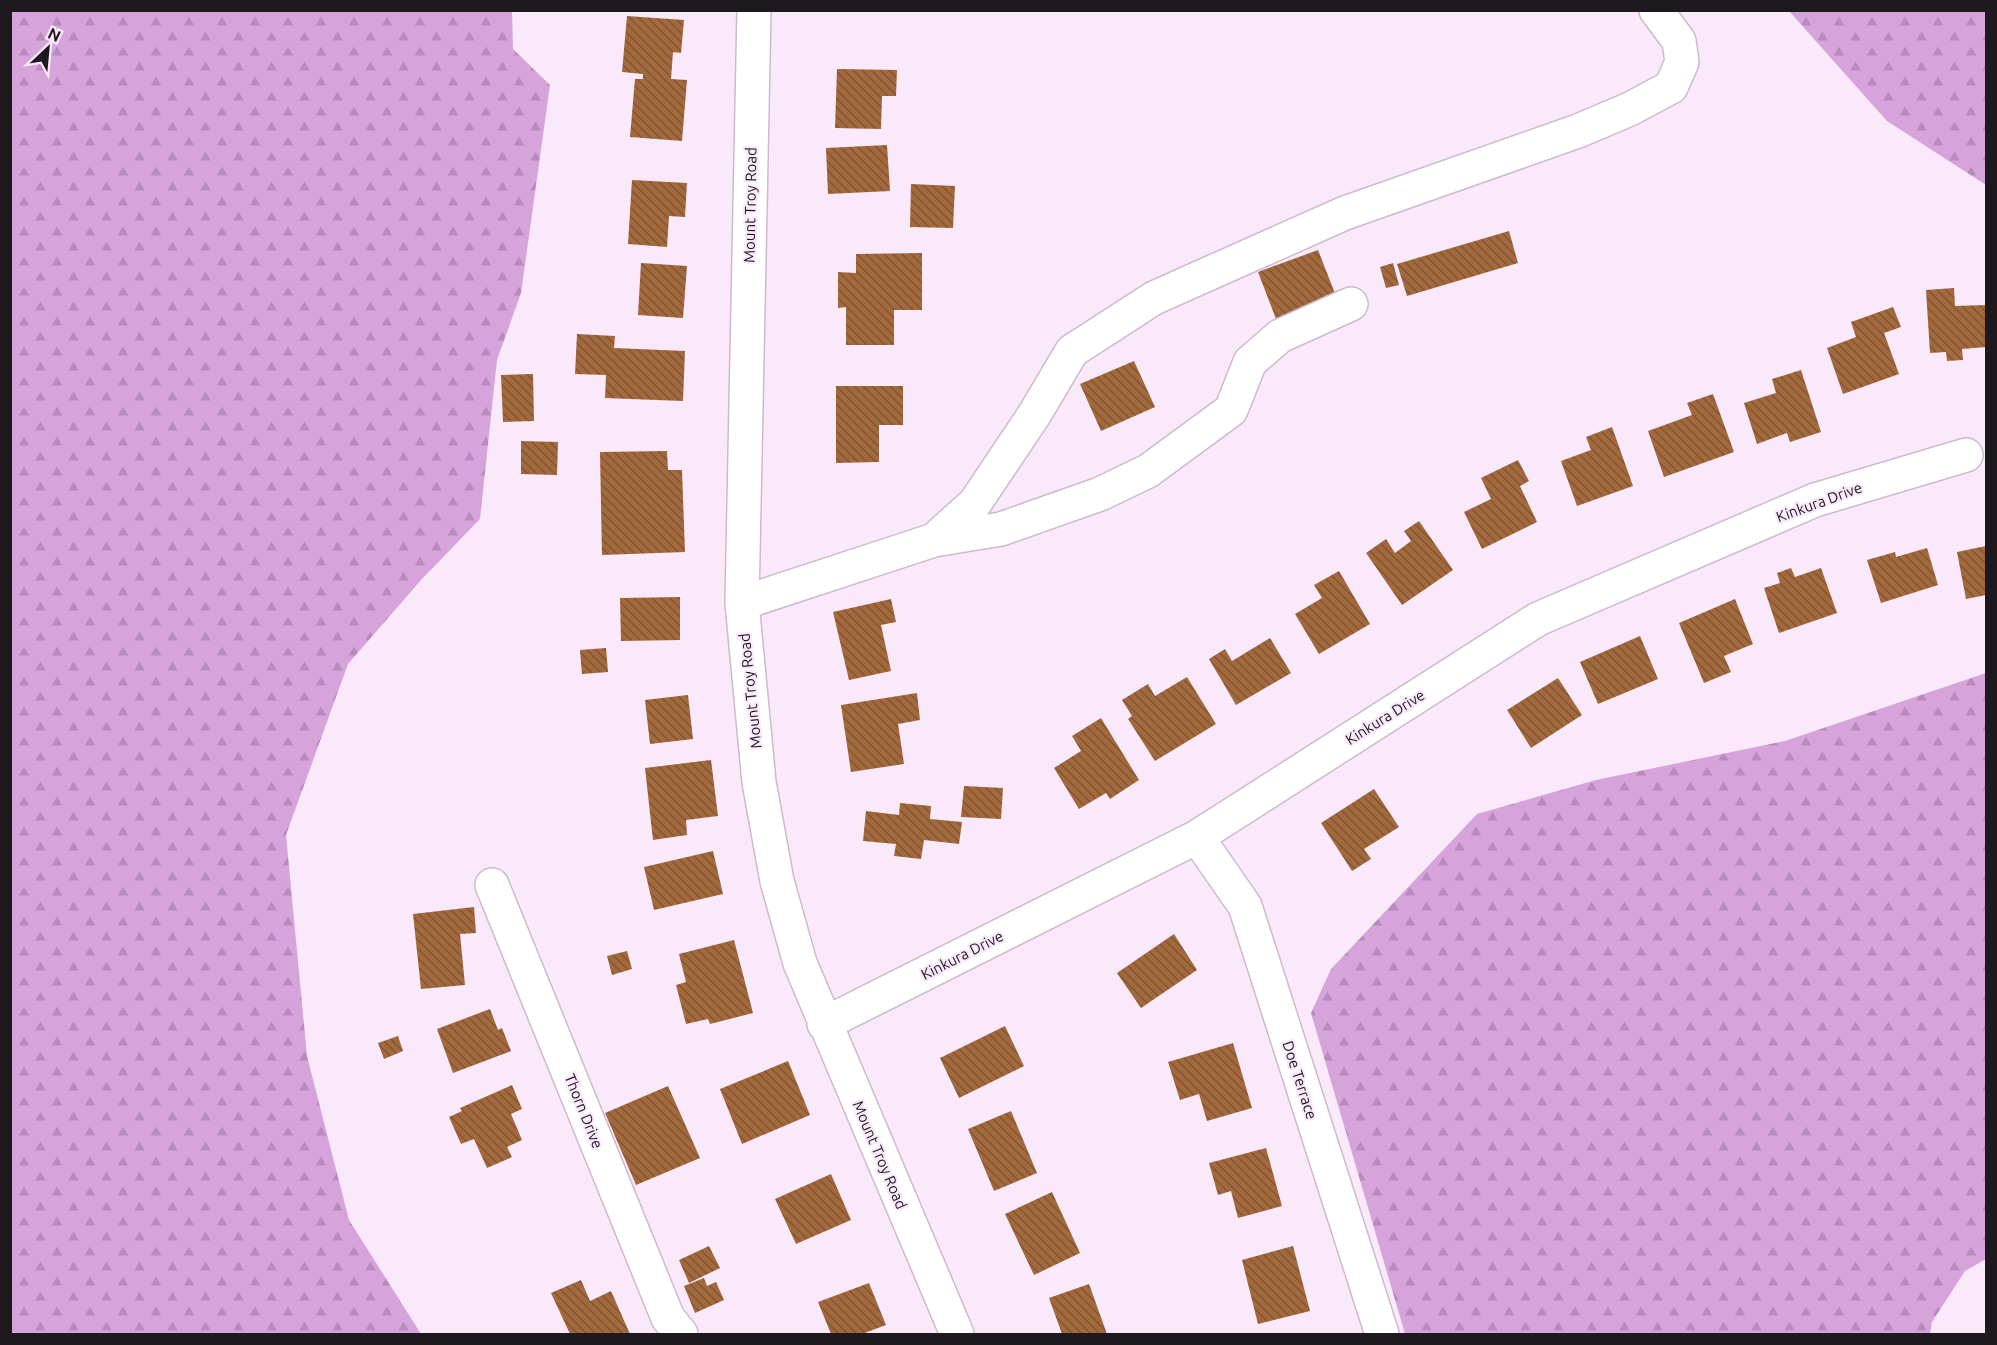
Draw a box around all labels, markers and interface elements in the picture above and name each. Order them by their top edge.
north arrow [18,18,78,78]
text: N [45,24,64,45]
street label: Mount Troy Road [740,147,760,263]
street label: Kinkura Drive [1774,479,1864,525]
street label: Mount Troy Road [735,633,765,749]
street label: Kinkura Drive [1342,686,1428,748]
street label: Kinkura Drive [918,927,1006,983]
street label: Doe Terrace [1279,1039,1321,1121]
street label: Thorn Drive [561,1071,607,1151]
street label: Mount Troy Road [850,1098,910,1212]

